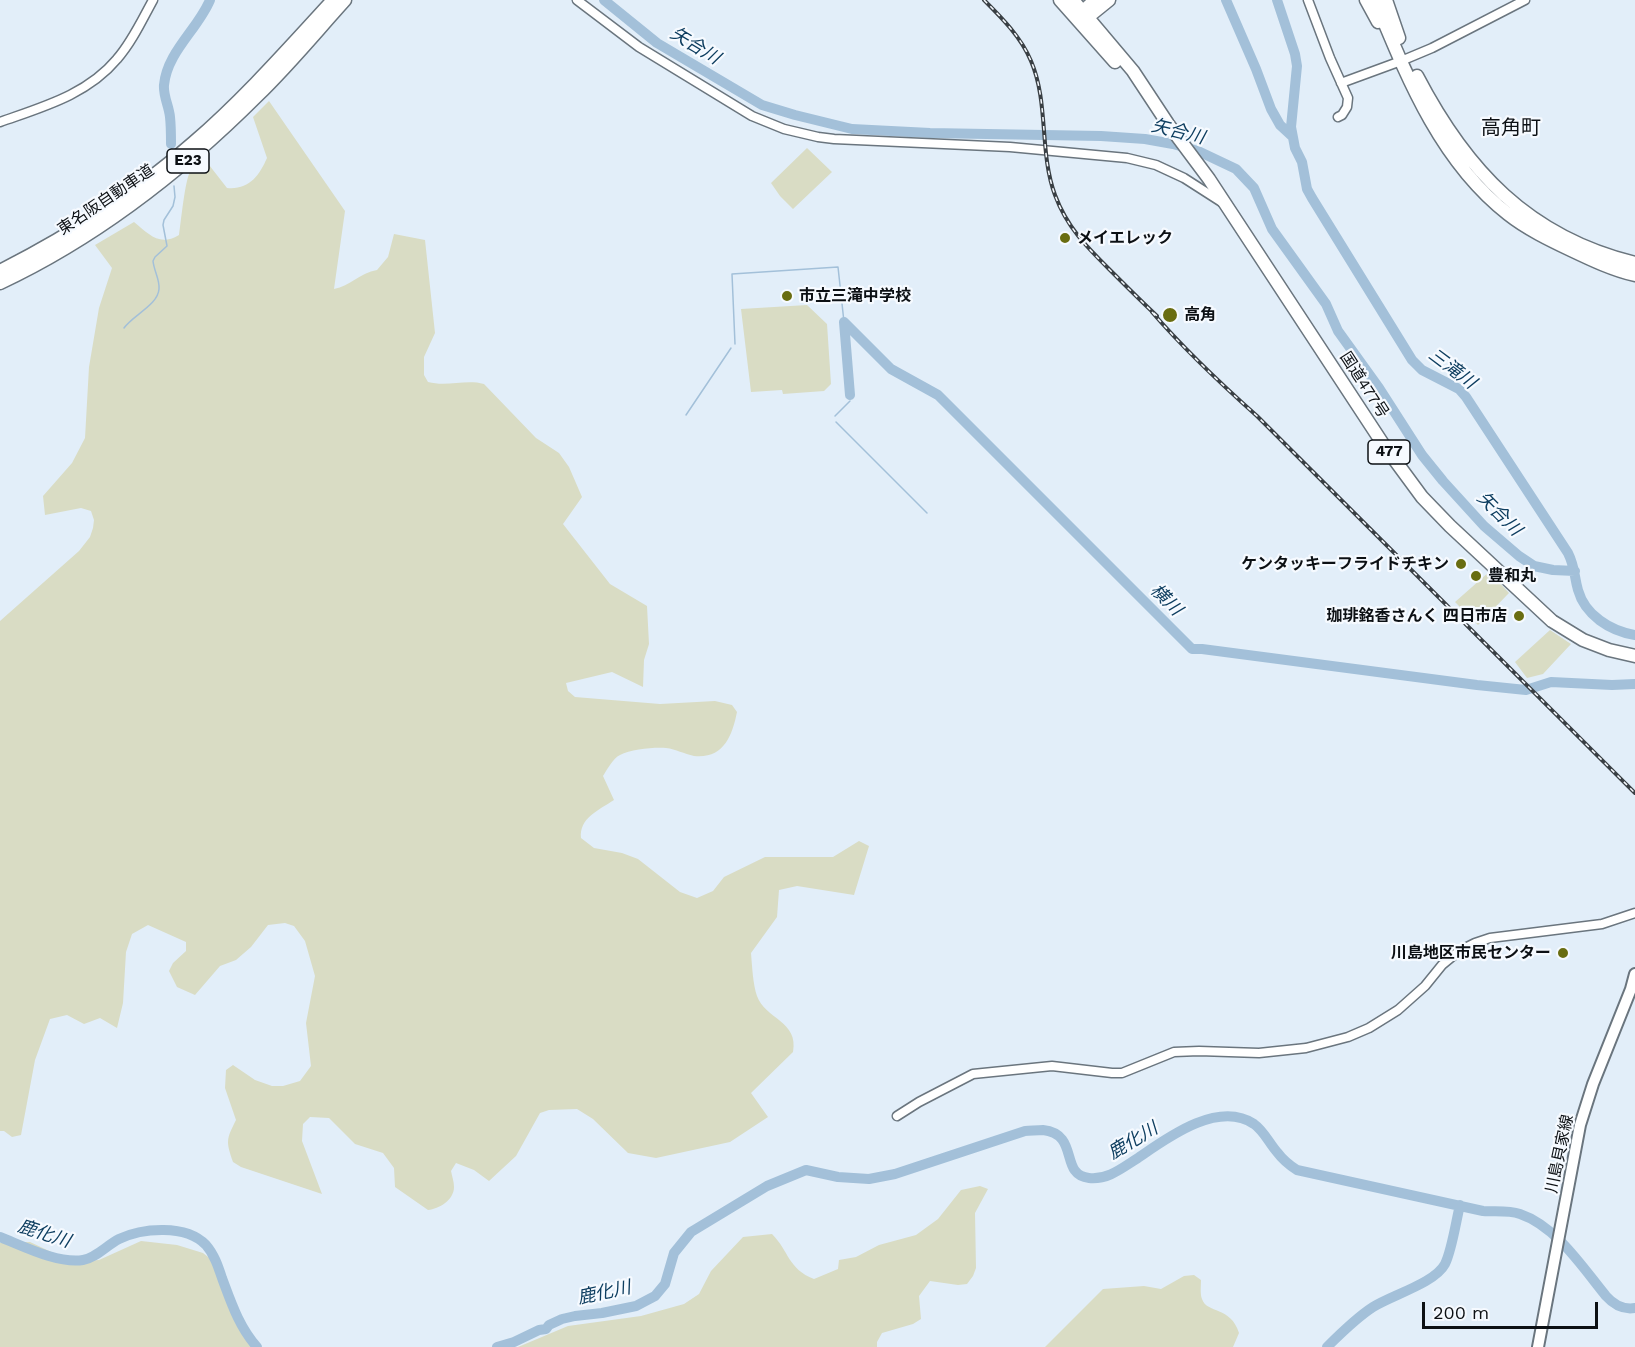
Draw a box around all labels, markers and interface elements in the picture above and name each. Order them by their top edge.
water label: 矢合川 [666,23,724,69]
water label: 矢合川 [1149,115,1207,149]
district label: 高角町 [1481,116,1541,140]
road number: E23 [167,149,209,173]
street label: 東名阪自動車道 [54,161,158,239]
place label: メイエレック [1077,228,1173,248]
marker: メイエレック [1058,231,1072,245]
place label: 市立三滝中学校 [799,286,911,306]
marker: 市立三滝中学校 [780,289,794,303]
place label: 高角 [1184,305,1216,325]
marker: 高角 [1161,306,1179,324]
water label: 三滝川 [1424,344,1480,394]
street label: 国道477号 [1336,348,1392,422]
road number: 477 [1368,440,1410,464]
water label: 矢合川 [1472,487,1526,541]
place label: ケンタッキーフライドチキン [1241,554,1449,574]
marker: ケンタッキーフライドチキン [1454,557,1468,571]
place label: 豊和丸 [1488,566,1536,586]
marker: 豊和丸 [1469,569,1483,583]
water label: 横川 [1146,580,1186,620]
place label: 珈琲銘香さんく 四日市店 [1326,606,1507,626]
marker: 珈琲銘香さんく 四日市店 [1512,609,1526,623]
place label: 川島地区市民センター [1391,943,1551,963]
marker: 川島地区市民センター [1556,946,1570,960]
street label: 川島貝家線 [1542,1113,1578,1195]
water label: 鹿化川 [1104,1118,1162,1164]
water label: 鹿化川 [15,1215,73,1253]
water label: 鹿化川 [575,1277,633,1309]
scale bar [1425,1290,1600,1328]
text: 200 m [1433,1302,1489,1323]

